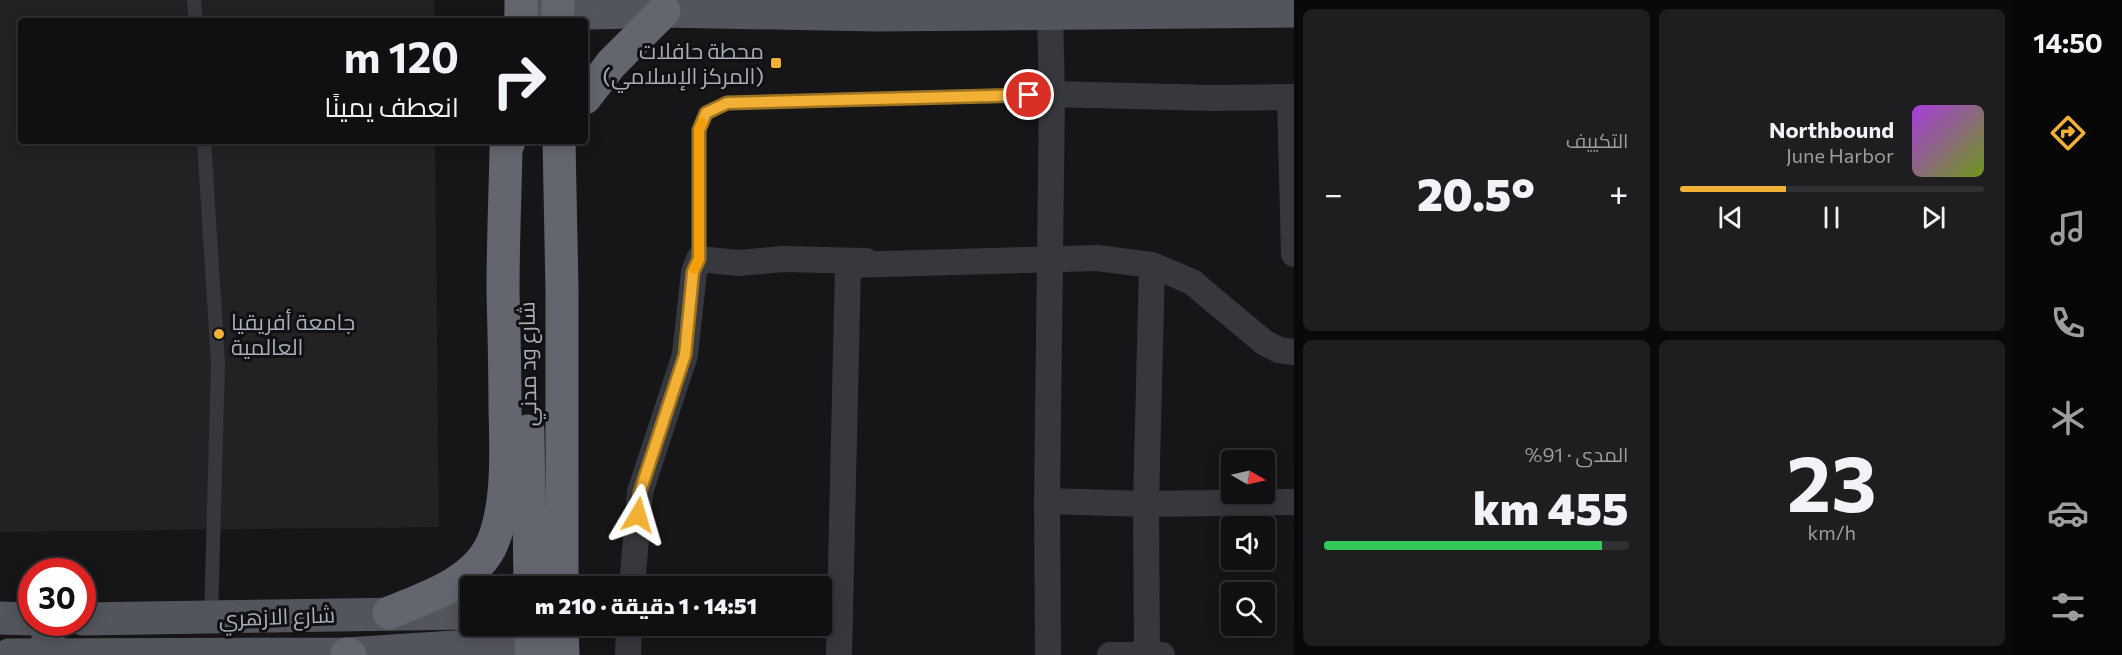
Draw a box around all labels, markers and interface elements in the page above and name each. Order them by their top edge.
text: 14:50 [2033,26,2103,59]
text: 120 m [344,30,459,82]
place label: محطة حافلات (المركز الإسلامي) [602,37,764,93]
icon: right [480,42,558,120]
marker: محطة حافلات (المركز الإسلامي) [769,56,783,70]
pin [1003,69,1054,120]
icon: arrive [1012,78,1045,111]
text: انعطف يمينًا [324,90,459,123]
icon: directions [2047,112,2089,154]
text: Northbound [1769,116,1894,143]
text: التكييف [1566,128,1629,152]
text: June Harbor [1786,143,1894,167]
text: 20.5° [1417,165,1535,220]
text: − [1324,172,1343,213]
text: + [1609,172,1628,213]
icon: previous [1714,201,1747,234]
icon: pause [1815,201,1848,234]
icon: next [1917,201,1950,234]
icon: music [2047,207,2089,249]
street label: شارع ود مدني [512,301,546,427]
icon: phone [2047,302,2089,344]
place label: جامعة أفريقيا العالمية [231,308,355,360]
marker: جامعة أفريقيا العالمية [212,327,226,341]
icon: climate [2047,397,2089,439]
text: 23 [1787,433,1877,528]
text: المدى · 91% [1525,442,1629,466]
north arrow [1221,450,1275,504]
map controls [1221,450,1275,636]
text: 455 km [1473,479,1629,534]
position arrow [606,483,670,547]
icon: car [2047,492,2089,534]
button: sound [1221,516,1275,570]
text: km/h [1807,520,1856,544]
speed limit sign: 30 [18,558,96,636]
button: search [1221,582,1275,636]
icon: filters [2047,586,2089,628]
text: 14:51 · 1 دقيقة · 210 m [535,592,757,619]
street label: شارع الازهري [218,600,336,636]

